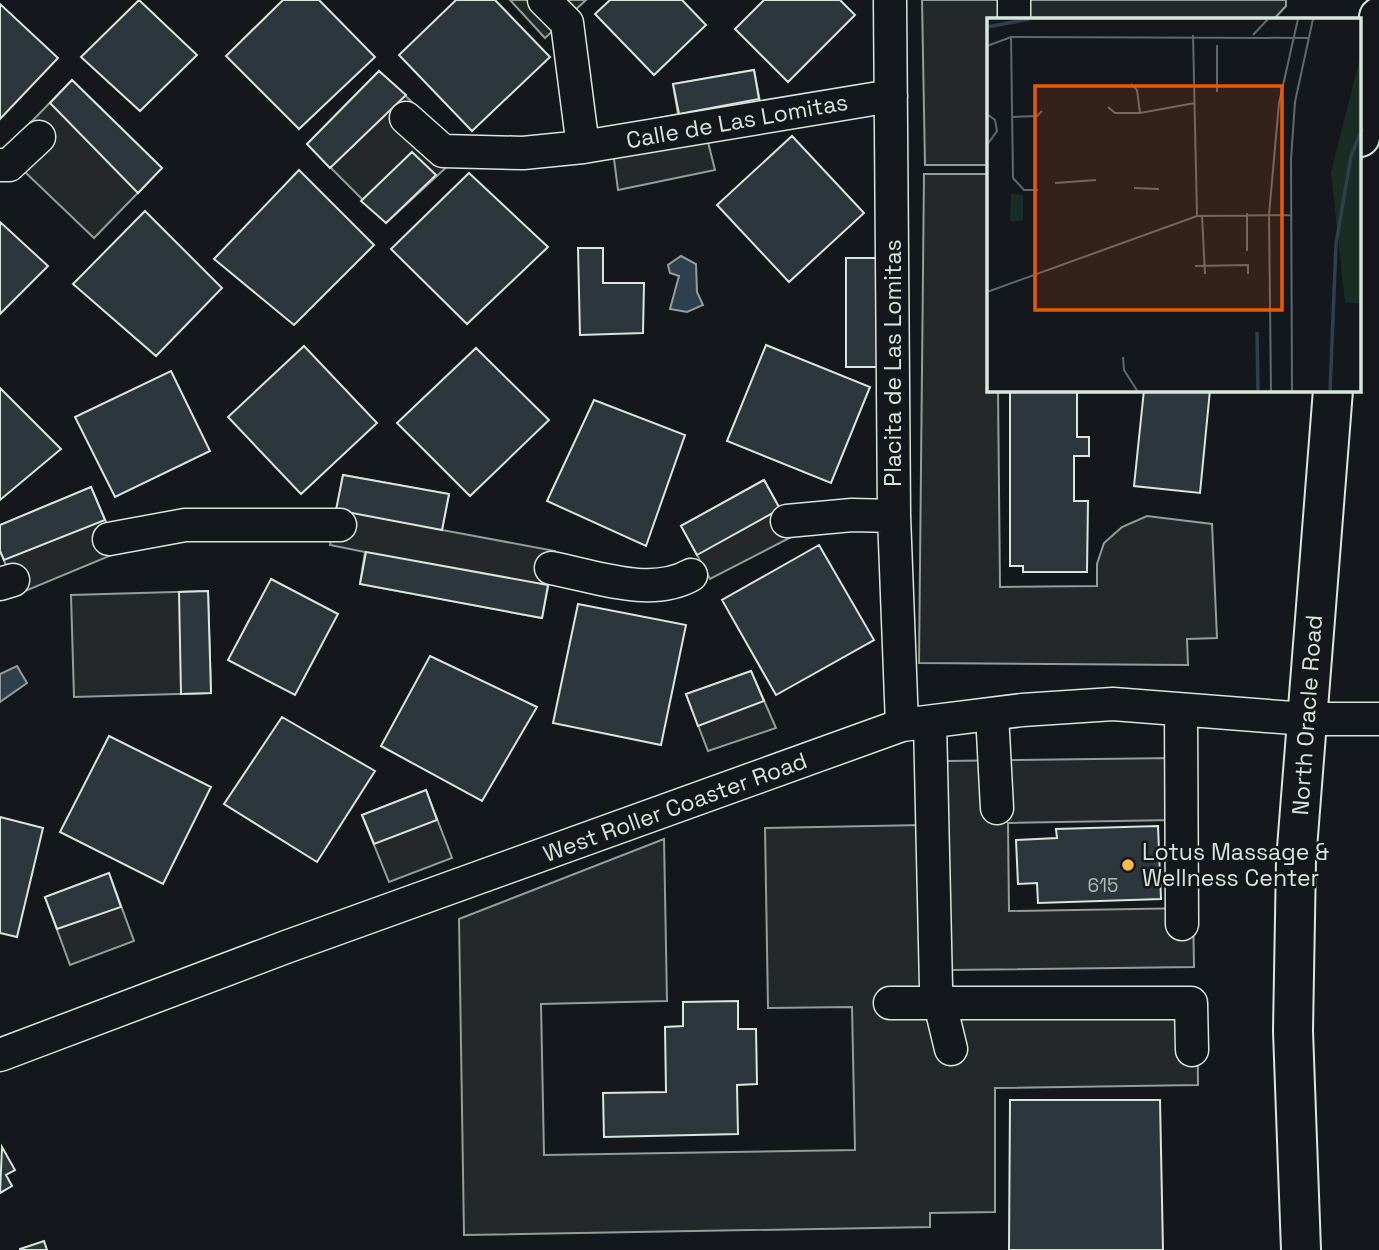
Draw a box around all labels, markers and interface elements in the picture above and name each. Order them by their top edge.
inset map [987,18,1362,392]
street label: Calle de Las Lomitas [624,87,850,155]
street label: Placita de Las Lomitas [878,239,908,487]
street label: North Oracle Road [1285,614,1329,816]
street label: West Roller Coaster Road [539,745,811,869]
place label: Lotus Massage & Wellness Center [1142,837,1329,893]
marker: Lotus Massage & Wellness Center [1120,857,1136,873]
house number: 615 [1088,873,1118,898]

